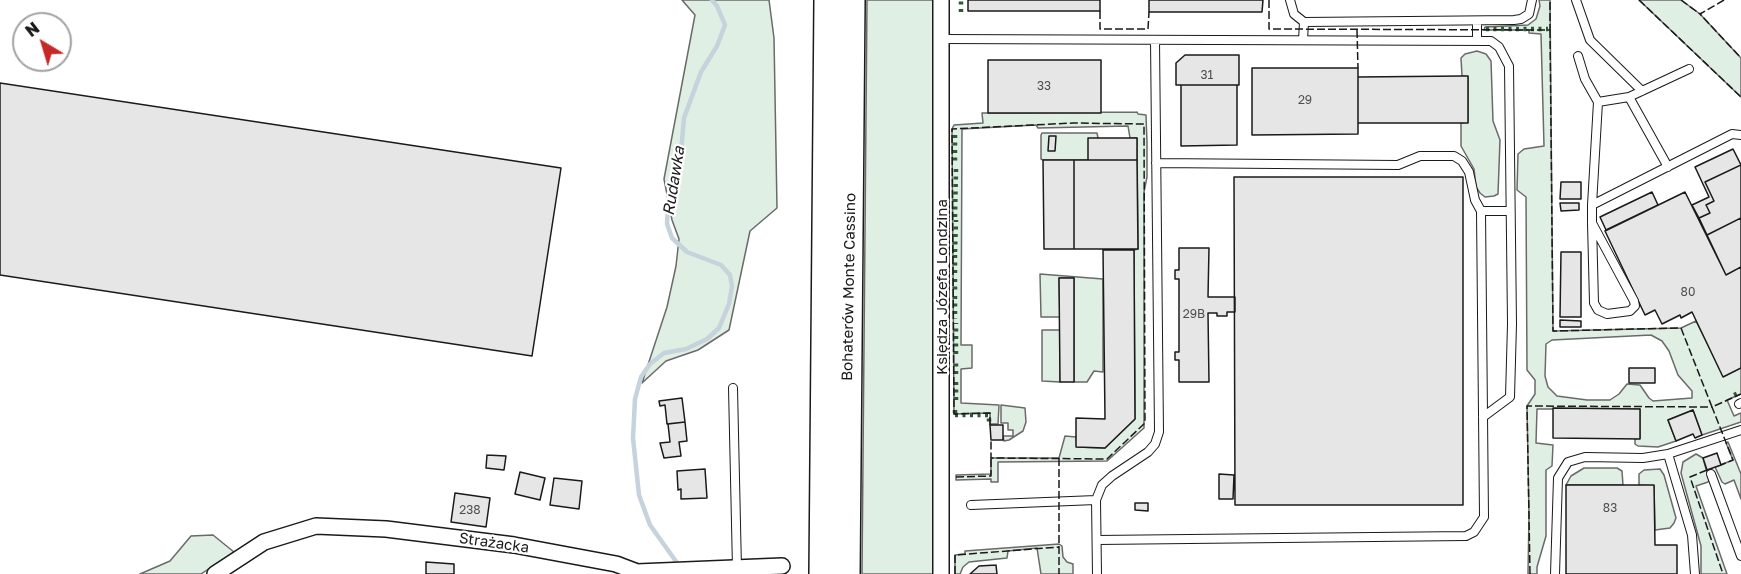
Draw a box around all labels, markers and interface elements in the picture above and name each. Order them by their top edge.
north arrow [12,12,72,72]
text: N [21,18,43,41]
house number: 31 [1201,68,1213,82]
house number: 33 [1037,79,1051,93]
house number: 29 [1298,93,1312,107]
water label: Rudawka [659,145,689,217]
street label: Bohaterów Monte Cassino [838,193,860,381]
street label: Księdza Józefa Londzina [933,199,951,375]
house number: 80 [1681,285,1695,299]
house number: 29B [1183,307,1205,321]
house number: 83 [1603,501,1617,515]
house number: 238 [459,503,481,517]
street label: Strażacka [458,529,530,557]

